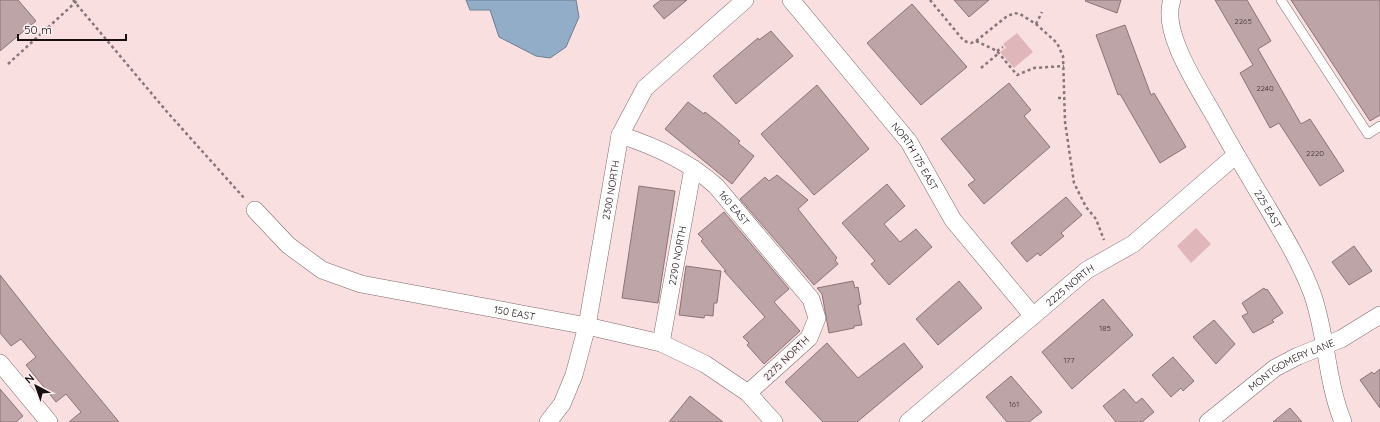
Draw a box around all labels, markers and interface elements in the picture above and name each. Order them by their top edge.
scale bar [18,16,126,42]
house number: 2265 [1234,16,1252,26]
text: 50 m [24,22,52,37]
house number: 2240 [1256,83,1274,93]
street label: NORTH 175 EAST [888,120,941,193]
house number: 2220 [1306,148,1324,158]
street label: 2300 NORTH [599,159,623,221]
street label: 225 EAST [1251,187,1284,231]
street label: 160 EAST [716,188,752,228]
street label: 2290 NORTH [666,225,689,286]
street label: 2225 NORTH [1043,261,1097,309]
street label: 150 EAST [493,303,536,323]
house number: 185 [1099,323,1111,333]
street label: 2275 NORTH [761,333,812,384]
street label: MONTGOMERY LANE [1246,336,1337,394]
house number: 177 [1063,355,1075,365]
north arrow [16,366,56,406]
text: N [22,371,37,386]
house number: 161 [1009,399,1019,409]

